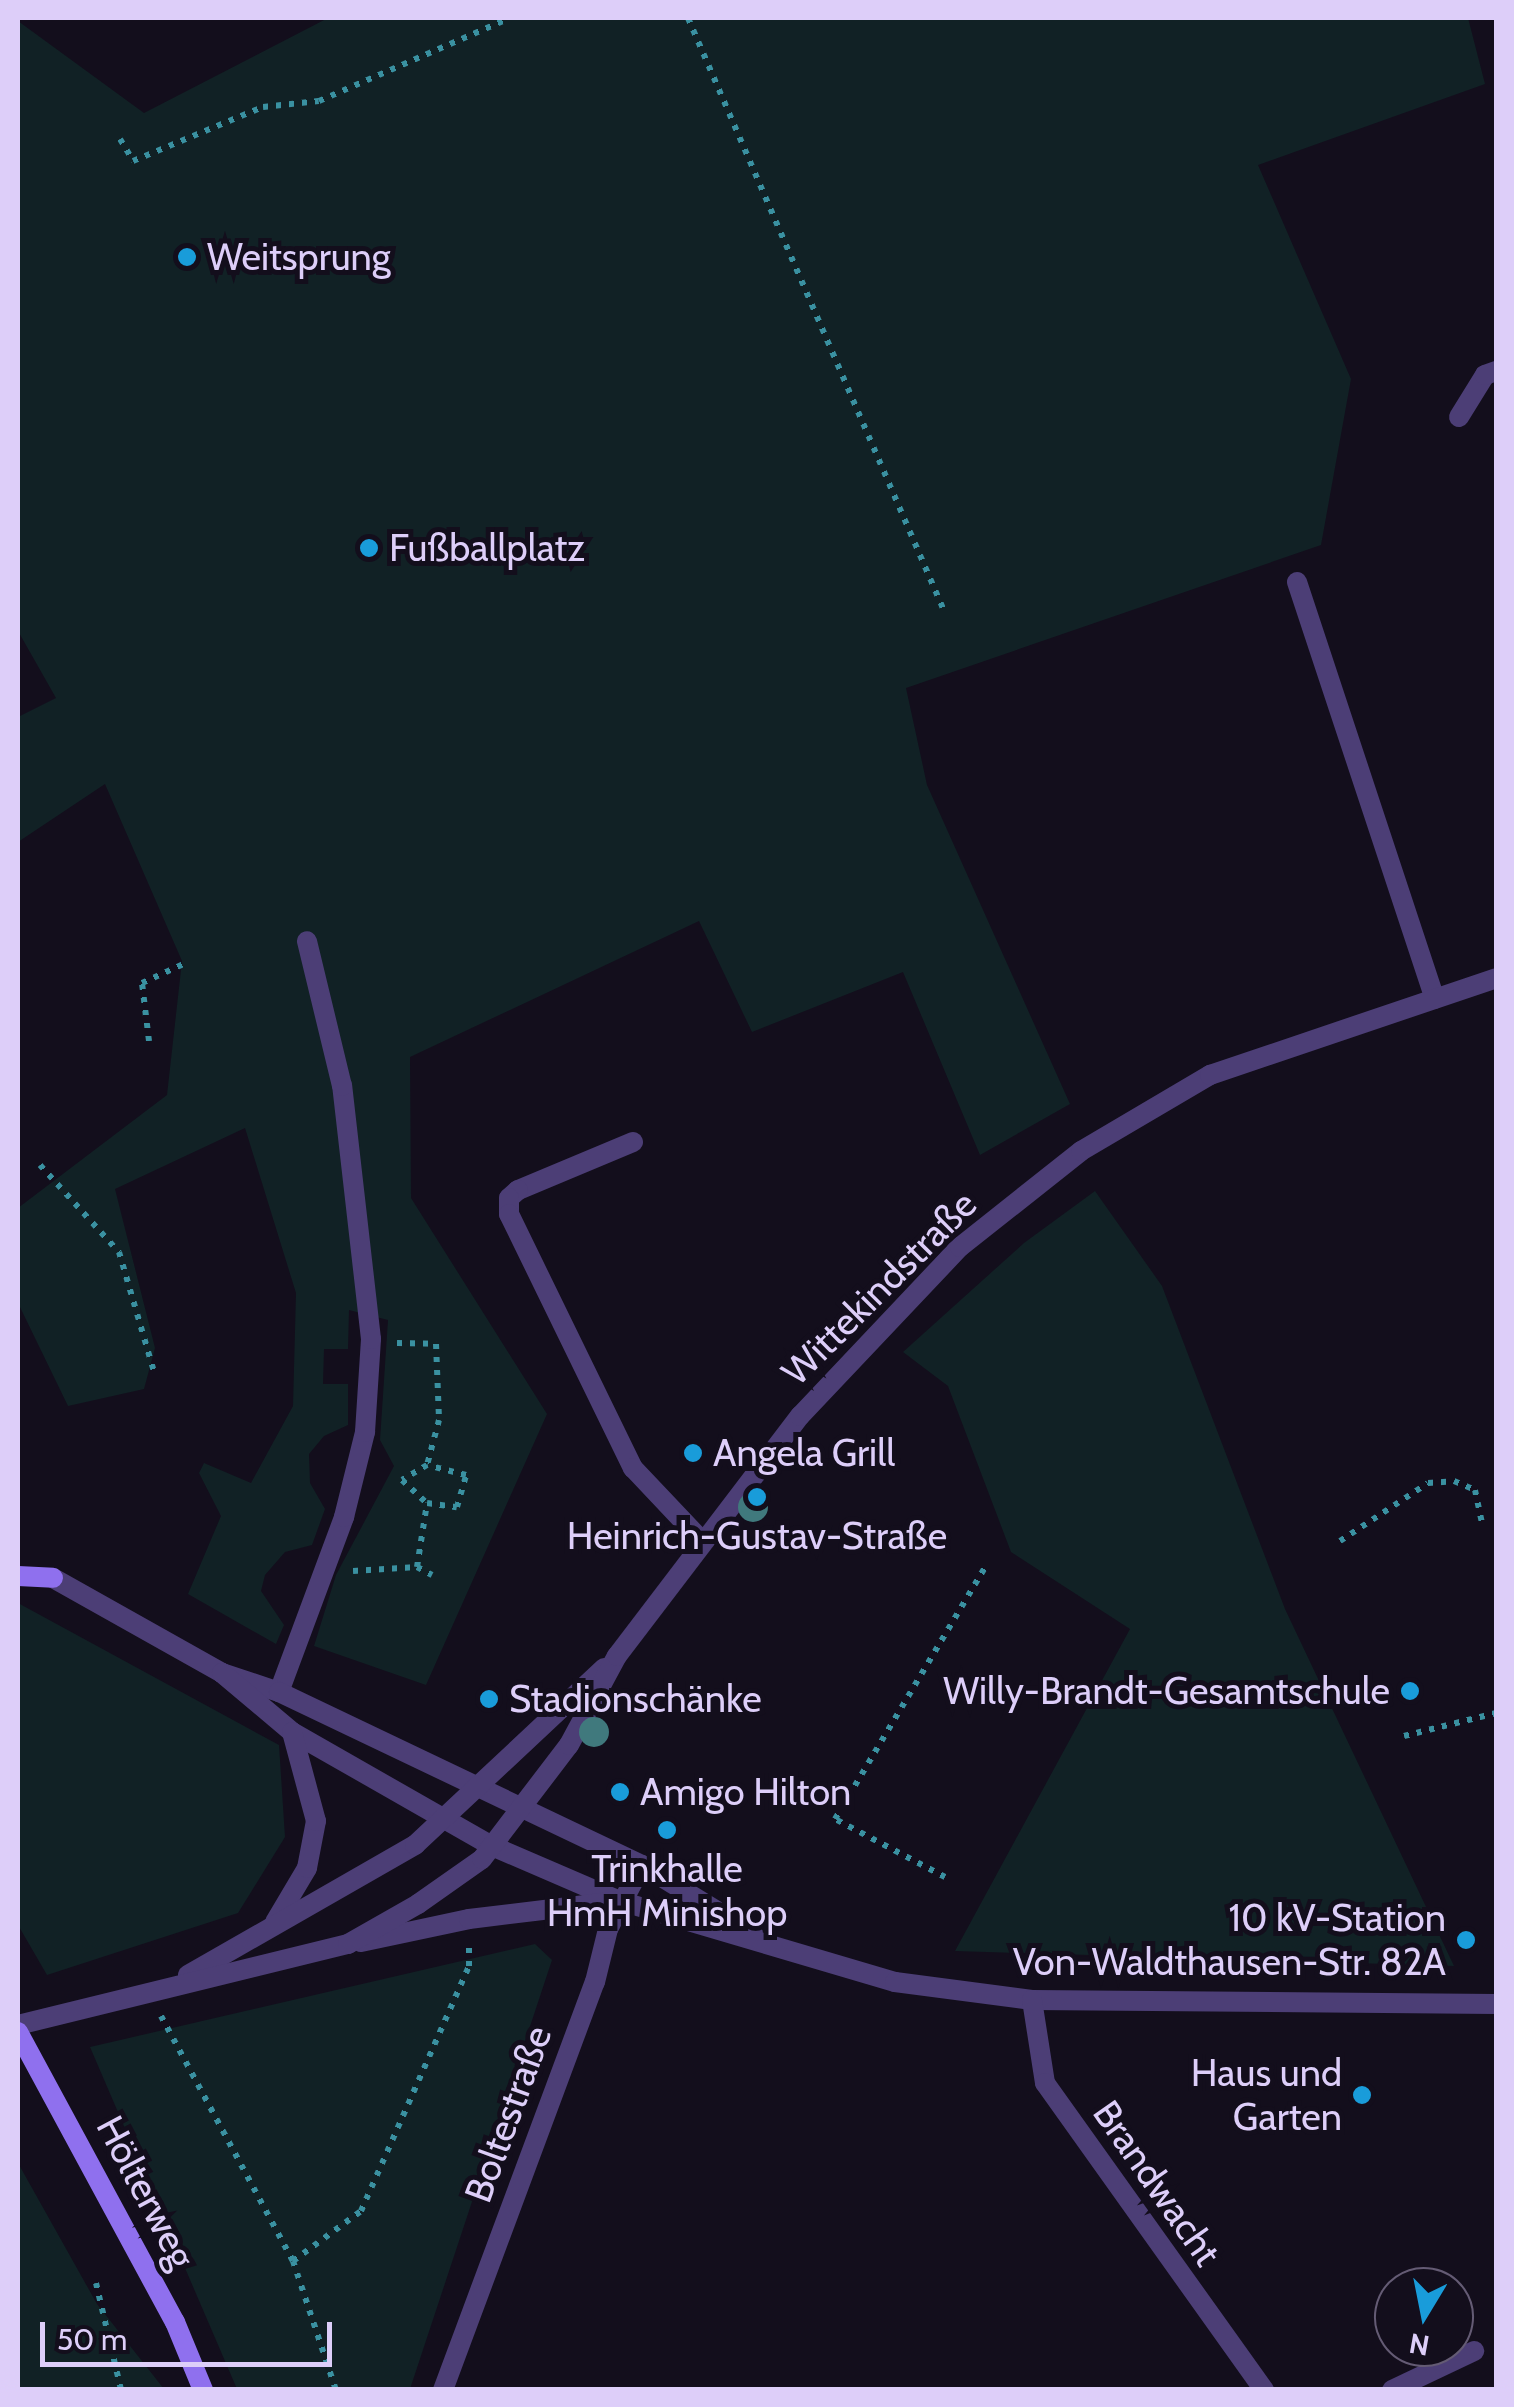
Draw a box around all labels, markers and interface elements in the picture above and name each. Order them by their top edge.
place label: Weitsprung [207,234,391,280]
marker: Weitsprung [176,246,198,268]
place label: Fußballplatz [389,525,585,571]
marker: Fußballplatz [358,537,380,559]
street label: Wittekindstraße [772,1181,986,1395]
place label: Angela Grill [713,1430,895,1476]
marker: Angela Grill [682,1442,704,1464]
marker: Heinrich-Gustav-Straße [746,1486,768,1508]
place label: Heinrich-Gustav-Straße [567,1513,947,1559]
place label: Willy-Brandt-Gesamtschule [943,1668,1390,1714]
place label: Stadionschänke [509,1676,762,1722]
marker: Willy-Brandt-Gesamtschule [1399,1680,1421,1702]
marker: Stadionschänke [478,1688,500,1710]
place label: Amigo Hilton [640,1769,851,1815]
marker: Amigo Hilton [609,1781,631,1803]
marker: Trinkhalle HmH Minishop [656,1819,678,1841]
place label: Trinkhalle HmH Minishop [547,1846,787,1936]
place label: 10 kV-Station Von-Waldthausen-Str. 82A [1013,1895,1446,1985]
marker: 10 kV-Station Von-Waldthausen-Str. 82A [1455,1929,1477,1951]
street label: Boltestraße [455,2020,561,2208]
place label: Haus und Garten [1191,2050,1342,2140]
marker: Haus und Garten [1351,2084,1373,2106]
street label: Brandwacht [1084,2092,1230,2274]
street label: Hölterweg [87,2108,205,2276]
north arrow [1374,2267,1474,2367]
scale bar [45,2302,338,2364]
text: 50 m [57,2321,127,2358]
text: N [1406,2326,1432,2363]

